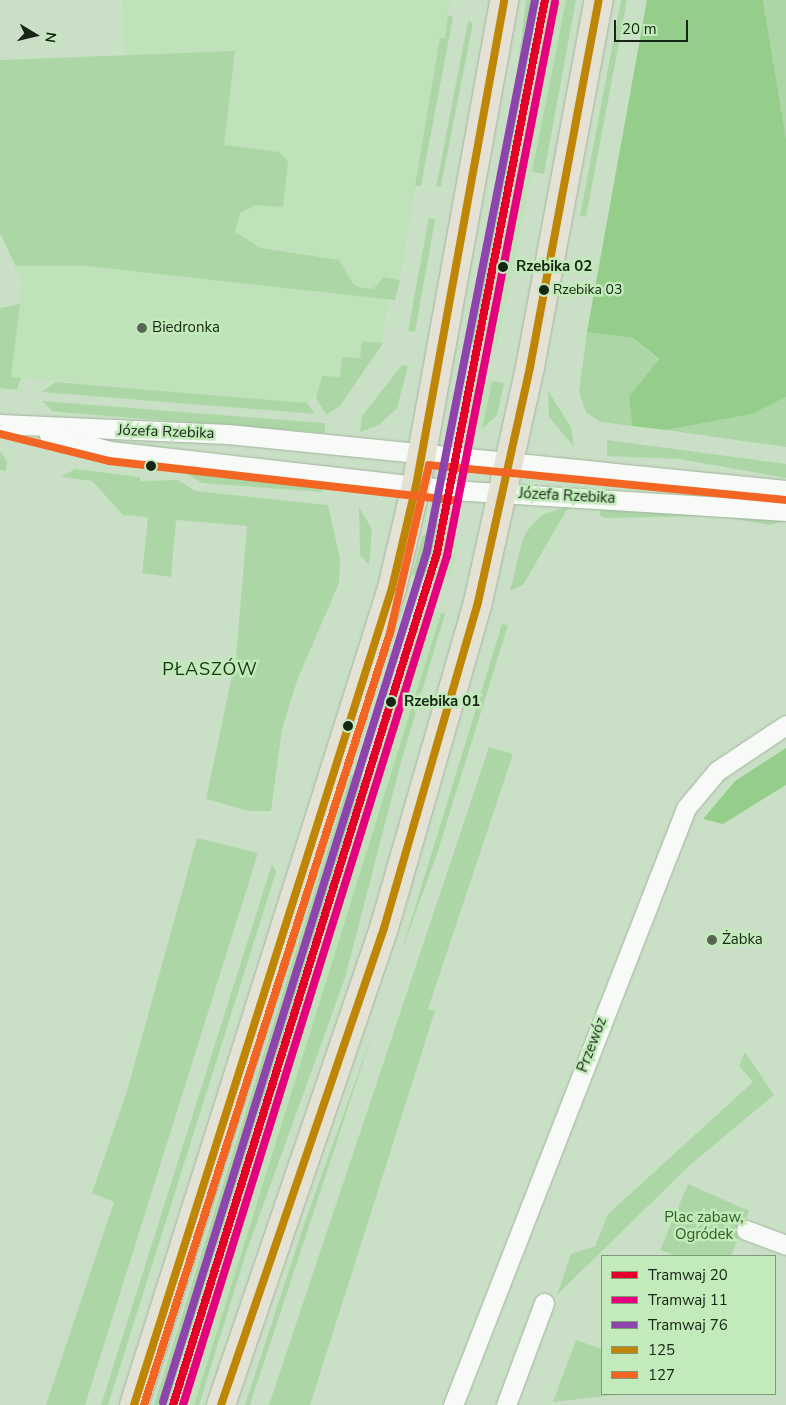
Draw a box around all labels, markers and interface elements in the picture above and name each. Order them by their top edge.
north arrow [10,10,60,60]
scale bar [616,10,690,42]
text: 20 m [622,19,657,39]
text: N [40,31,61,44]
marker: Rzebika 02 [494,258,512,276]
place label: Rzebika 02 [516,258,592,276]
place label: Rzebika 03 [553,282,622,298]
marker: Rzebika 03 [539,285,549,295]
place label: Biedronka [152,319,220,337]
marker: Biedronka [136,322,148,334]
street label: Józefa Rzebika [117,421,215,443]
unlabelled marker [146,461,156,471]
street label: Józefa Rzebika [518,484,616,508]
district label: PŁASZÓW [161,658,259,680]
marker: Rzebika 01 [382,693,400,711]
place label: Rzebika 01 [404,693,480,711]
unlabelled marker [343,721,353,731]
place label: Żabka [722,931,763,949]
marker: Żabka [706,934,718,946]
street label: Przewóz [573,1015,611,1075]
park label: Plac zabaw, Ogródek [664,1208,744,1243]
legend [601,1255,776,1395]
text: Tramwaj 20 [648,1265,728,1285]
text: Tramwaj 11 [648,1290,728,1310]
text: Tramwaj 76 [648,1315,728,1335]
text: 125 [648,1340,675,1360]
text: 127 [648,1365,675,1385]

